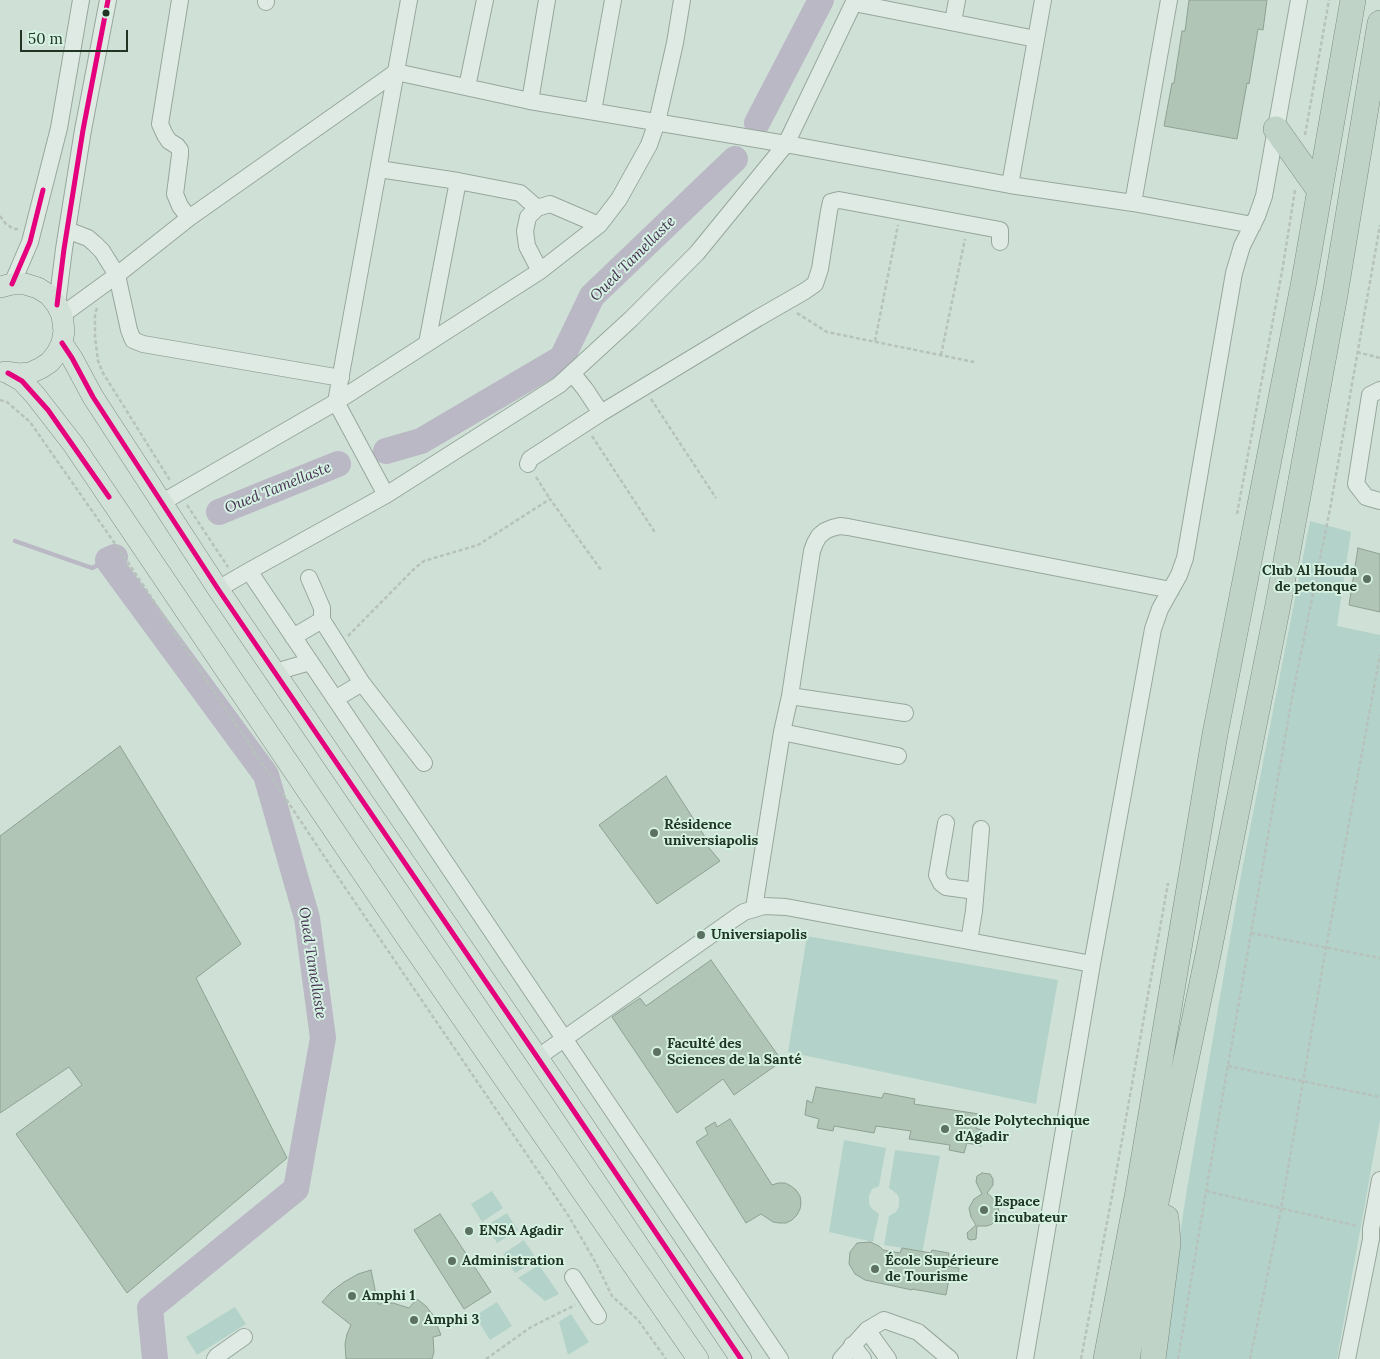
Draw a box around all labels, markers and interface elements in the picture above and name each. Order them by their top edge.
unlabelled marker [101,8,111,18]
scale bar [22,20,130,52]
text: 50 m [28,29,63,48]
water label: Oued Tamellaste [587,213,679,305]
water label: Oued Tamellaste [222,458,334,518]
place label: Club Al Houda de petonque [1262,563,1357,596]
marker: Club Al Houda de petonque [1361,573,1373,585]
place label: Résidence universiapolis [664,817,758,850]
marker: Résidence universiapolis [648,827,660,839]
water label: Oued Tamellaste [294,906,330,1020]
place label: Universiapolis [711,927,807,943]
marker: Universiapolis [695,929,707,941]
place label: Faculté des Sciences de la Santé [667,1036,802,1068]
marker: Faculté des Sciences de la Santé [651,1046,663,1058]
place label: Ecole Polytechnique d'Agadir [955,1113,1090,1146]
marker: Ecole Polytechnique d'Agadir [939,1123,951,1135]
place label: Espace incubateur [994,1194,1067,1226]
marker: Espace incubateur [978,1204,990,1216]
place label: ENSA Agadir [479,1223,564,1239]
marker: ENSA Agadir [463,1225,475,1237]
place label: Administration [462,1253,564,1269]
place label: École Supérieure de Tourisme [885,1253,999,1285]
marker: Administration [446,1255,458,1267]
marker: École Supérieure de Tourisme [869,1263,881,1275]
place label: Amphi 1 [362,1288,415,1304]
marker: Amphi 1 [346,1290,358,1302]
place label: Amphi 3 [424,1312,479,1328]
marker: Amphi 3 [408,1314,420,1326]

